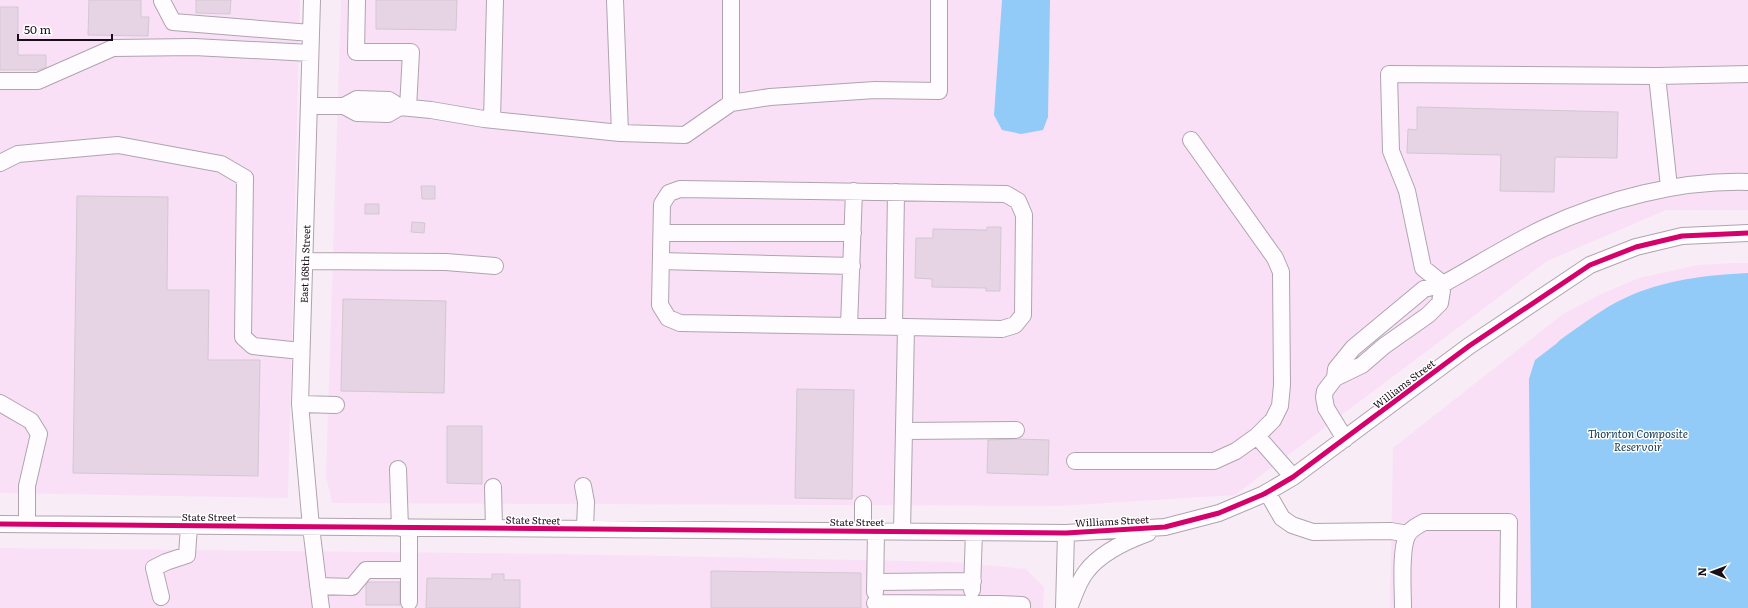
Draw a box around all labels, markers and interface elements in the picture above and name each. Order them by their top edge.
scale bar [18,16,112,42]
text: 50 m [24,20,51,38]
street label: East 168th Street [296,225,313,303]
street label: Williams Street [1370,355,1438,412]
water label: Thornton Composite Reservoir [1588,425,1688,454]
street label: State Street [182,509,236,524]
street label: Williams Street [1075,511,1149,530]
street label: State Street [506,512,560,527]
street label: State Street [830,514,884,529]
north arrow [1692,552,1732,592]
text: N [1693,567,1709,577]

